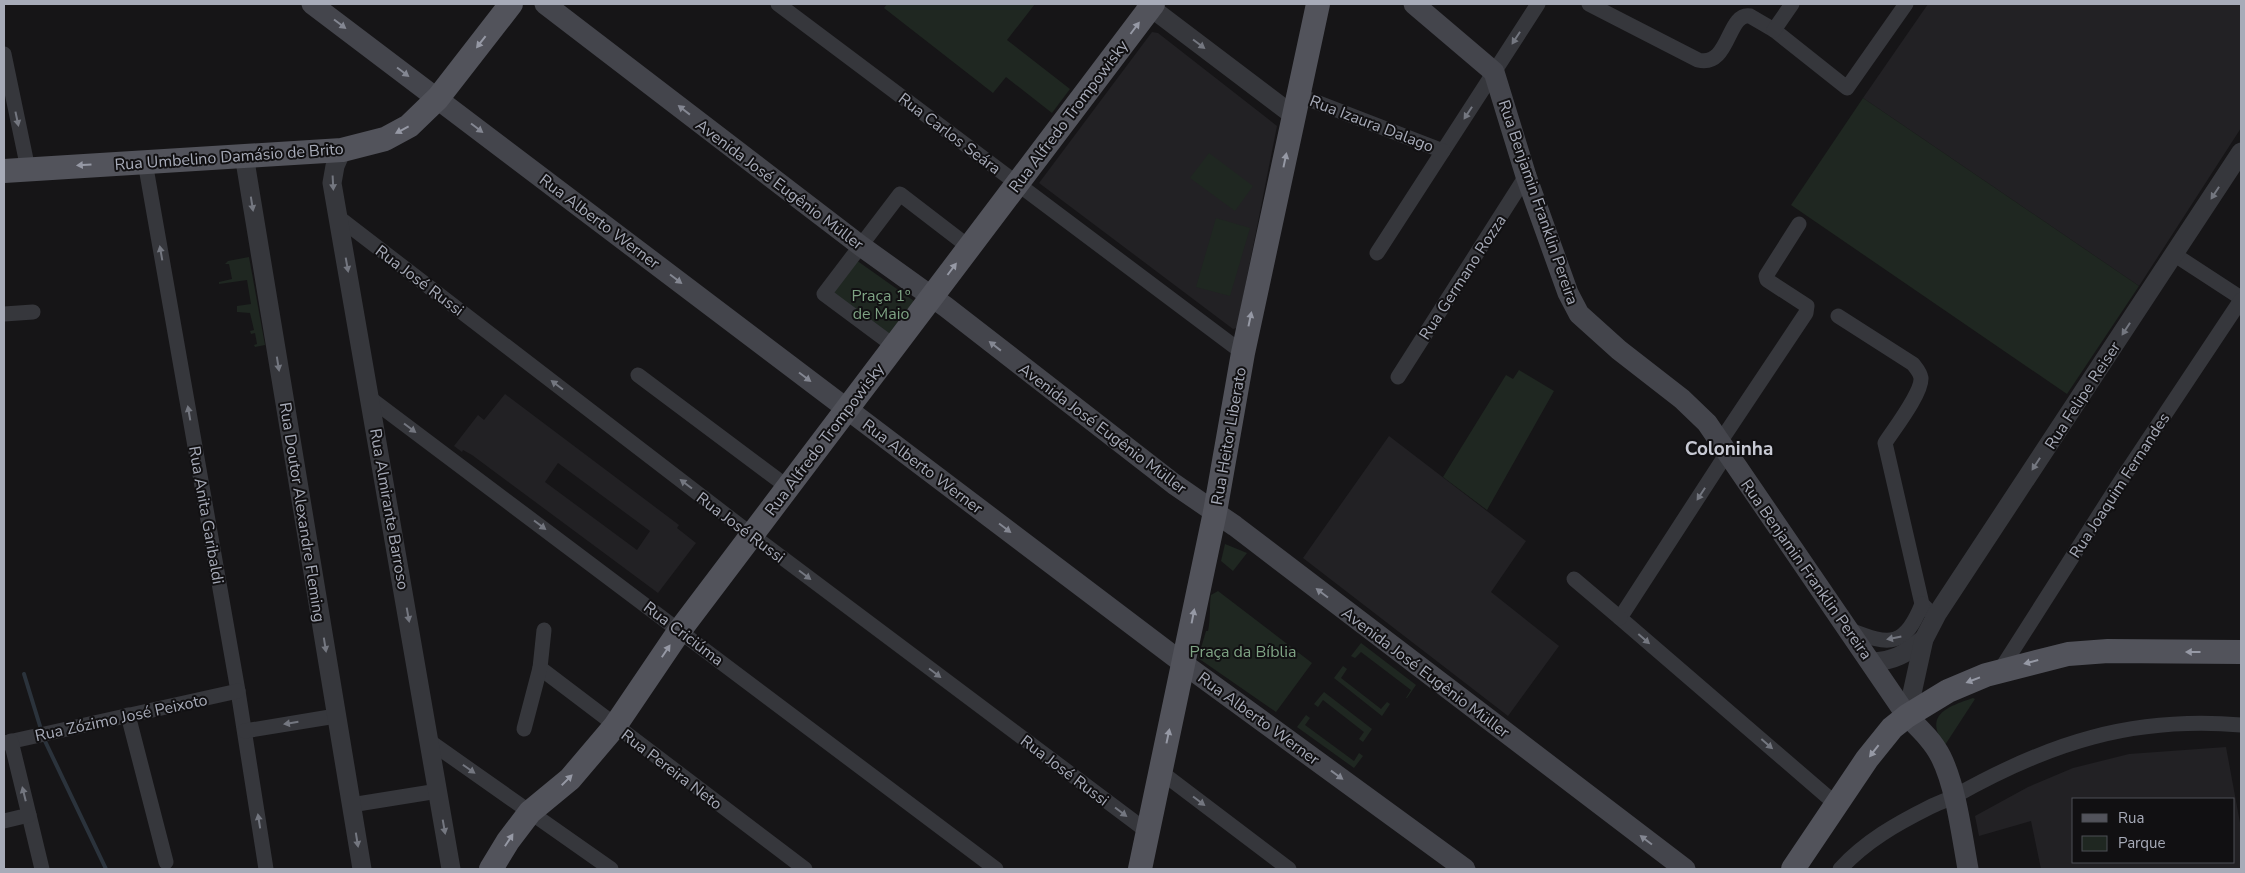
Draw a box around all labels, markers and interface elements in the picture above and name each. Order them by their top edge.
one-way arrow [333,19,346,30]
one-way arrow [1130,21,1140,35]
one-way arrow [1511,31,1521,45]
one-way arrow [476,35,486,49]
street label: Rua Alfredo Trompowisky [1004,35,1134,197]
one-way arrow [1192,39,1206,49]
one-way arrow [396,66,409,77]
street label: Rua Carlos Seára [894,88,1005,180]
street label: Rua Izaura Dalago [1306,90,1437,158]
street label: Rua Benjamin Franklin Pereira [1493,97,1584,308]
one-way arrow [677,105,691,115]
one-way arrow [1463,106,1472,120]
one-way arrow [14,112,22,128]
street label: Avenida José Eugênio Müller [691,114,868,256]
one-way arrow [470,122,483,133]
one-way arrow [395,126,409,134]
street label: Rua Umbelino Damásio de Brito [114,138,344,176]
one-way arrow [1281,152,1289,168]
one-way arrow [76,162,92,170]
street label: Rua Alberto Werner [535,169,664,275]
one-way arrow [329,175,337,191]
one-way arrow [2210,186,2220,199]
one-way arrow [248,196,256,212]
street label: Rua Germano Rozza [1414,211,1512,344]
street label: Rua José Russi [371,240,468,321]
one-way arrow [157,244,165,260]
one-way arrow [343,258,351,274]
one-way arrow [947,262,957,276]
one-way arrow [669,274,683,284]
park label: Praça 1º de Maio [851,285,911,325]
one-way arrow [1246,312,1254,327]
one-way arrow [2121,322,2131,335]
street label: Rua Felipe Reiser [2040,337,2126,454]
one-way arrow [989,340,1002,351]
one-way arrow [275,356,283,372]
street label: Rua Alfredo Trompowisky [760,358,890,520]
street label: Avenida José Eugênio Müller [1014,358,1191,500]
street label: Rua Heitor Liberato [1206,365,1252,507]
one-way arrow [799,372,812,382]
one-way arrow [551,380,564,391]
street label: Rua Doutor Alexandre Fleming [274,401,330,624]
one-way arrow [185,404,193,420]
street label: Rua Joaquim Fernandes [2064,408,2175,563]
street label: Rua Alberto Werner [858,414,987,520]
one-way arrow [403,423,417,433]
street label: Rua Almirante Barroso [364,427,414,592]
district label: Coloninha [1685,436,1773,462]
street label: Rua Anita Garibaldi [183,444,229,586]
one-way arrow [2031,458,2041,471]
street label: Rua Benjamin Franklin Pereira [1735,475,1877,664]
one-way arrow [680,479,693,490]
street label: Rua José Russi [692,487,789,568]
one-way arrow [1696,487,1706,501]
one-way arrow [533,520,546,531]
one-way arrow [998,523,1012,533]
one-way arrow [798,570,812,580]
one-way arrow [1316,587,1329,598]
street label: Rua Criciúma [639,596,728,671]
street label: Avenida José Eugênio Müller [1337,602,1514,744]
one-way arrow [404,607,412,623]
one-way arrow [1190,608,1198,624]
one-way arrow [1637,633,1650,644]
one-way arrow [1886,634,1902,642]
one-way arrow [321,637,329,653]
park label: Praça da Bíblia [1190,641,1296,663]
one-way arrow [661,645,671,658]
one-way arrow [2184,648,2200,656]
one-way arrow [2023,658,2039,666]
one-way arrow [928,667,941,678]
street label: Rua Alberto Werner [1193,667,1324,771]
one-way arrow [1966,677,1980,685]
street label: Rua Zózimo José Peixoto [33,689,210,747]
one-way arrow [282,720,298,728]
street label: Rua Pereira Neto [616,724,727,815]
one-way arrow [1165,728,1173,744]
street label: Rua José Russi [1016,730,1113,811]
one-way arrow [1761,739,1774,750]
one-way arrow [1868,744,1879,757]
one-way arrow [463,764,476,774]
one-way arrow [1330,770,1344,780]
one-way arrow [561,774,573,786]
one-way arrow [20,786,28,801]
one-way arrow [1192,796,1205,807]
legend [2072,798,2235,863]
one-way arrow [1114,807,1127,818]
text: Rua [2118,808,2144,828]
one-way arrow [255,813,263,829]
one-way arrow [440,819,448,835]
one-way arrow [353,832,361,848]
one-way arrow [505,833,514,846]
text: Parque [2118,833,2166,853]
one-way arrow [1640,834,1653,845]

